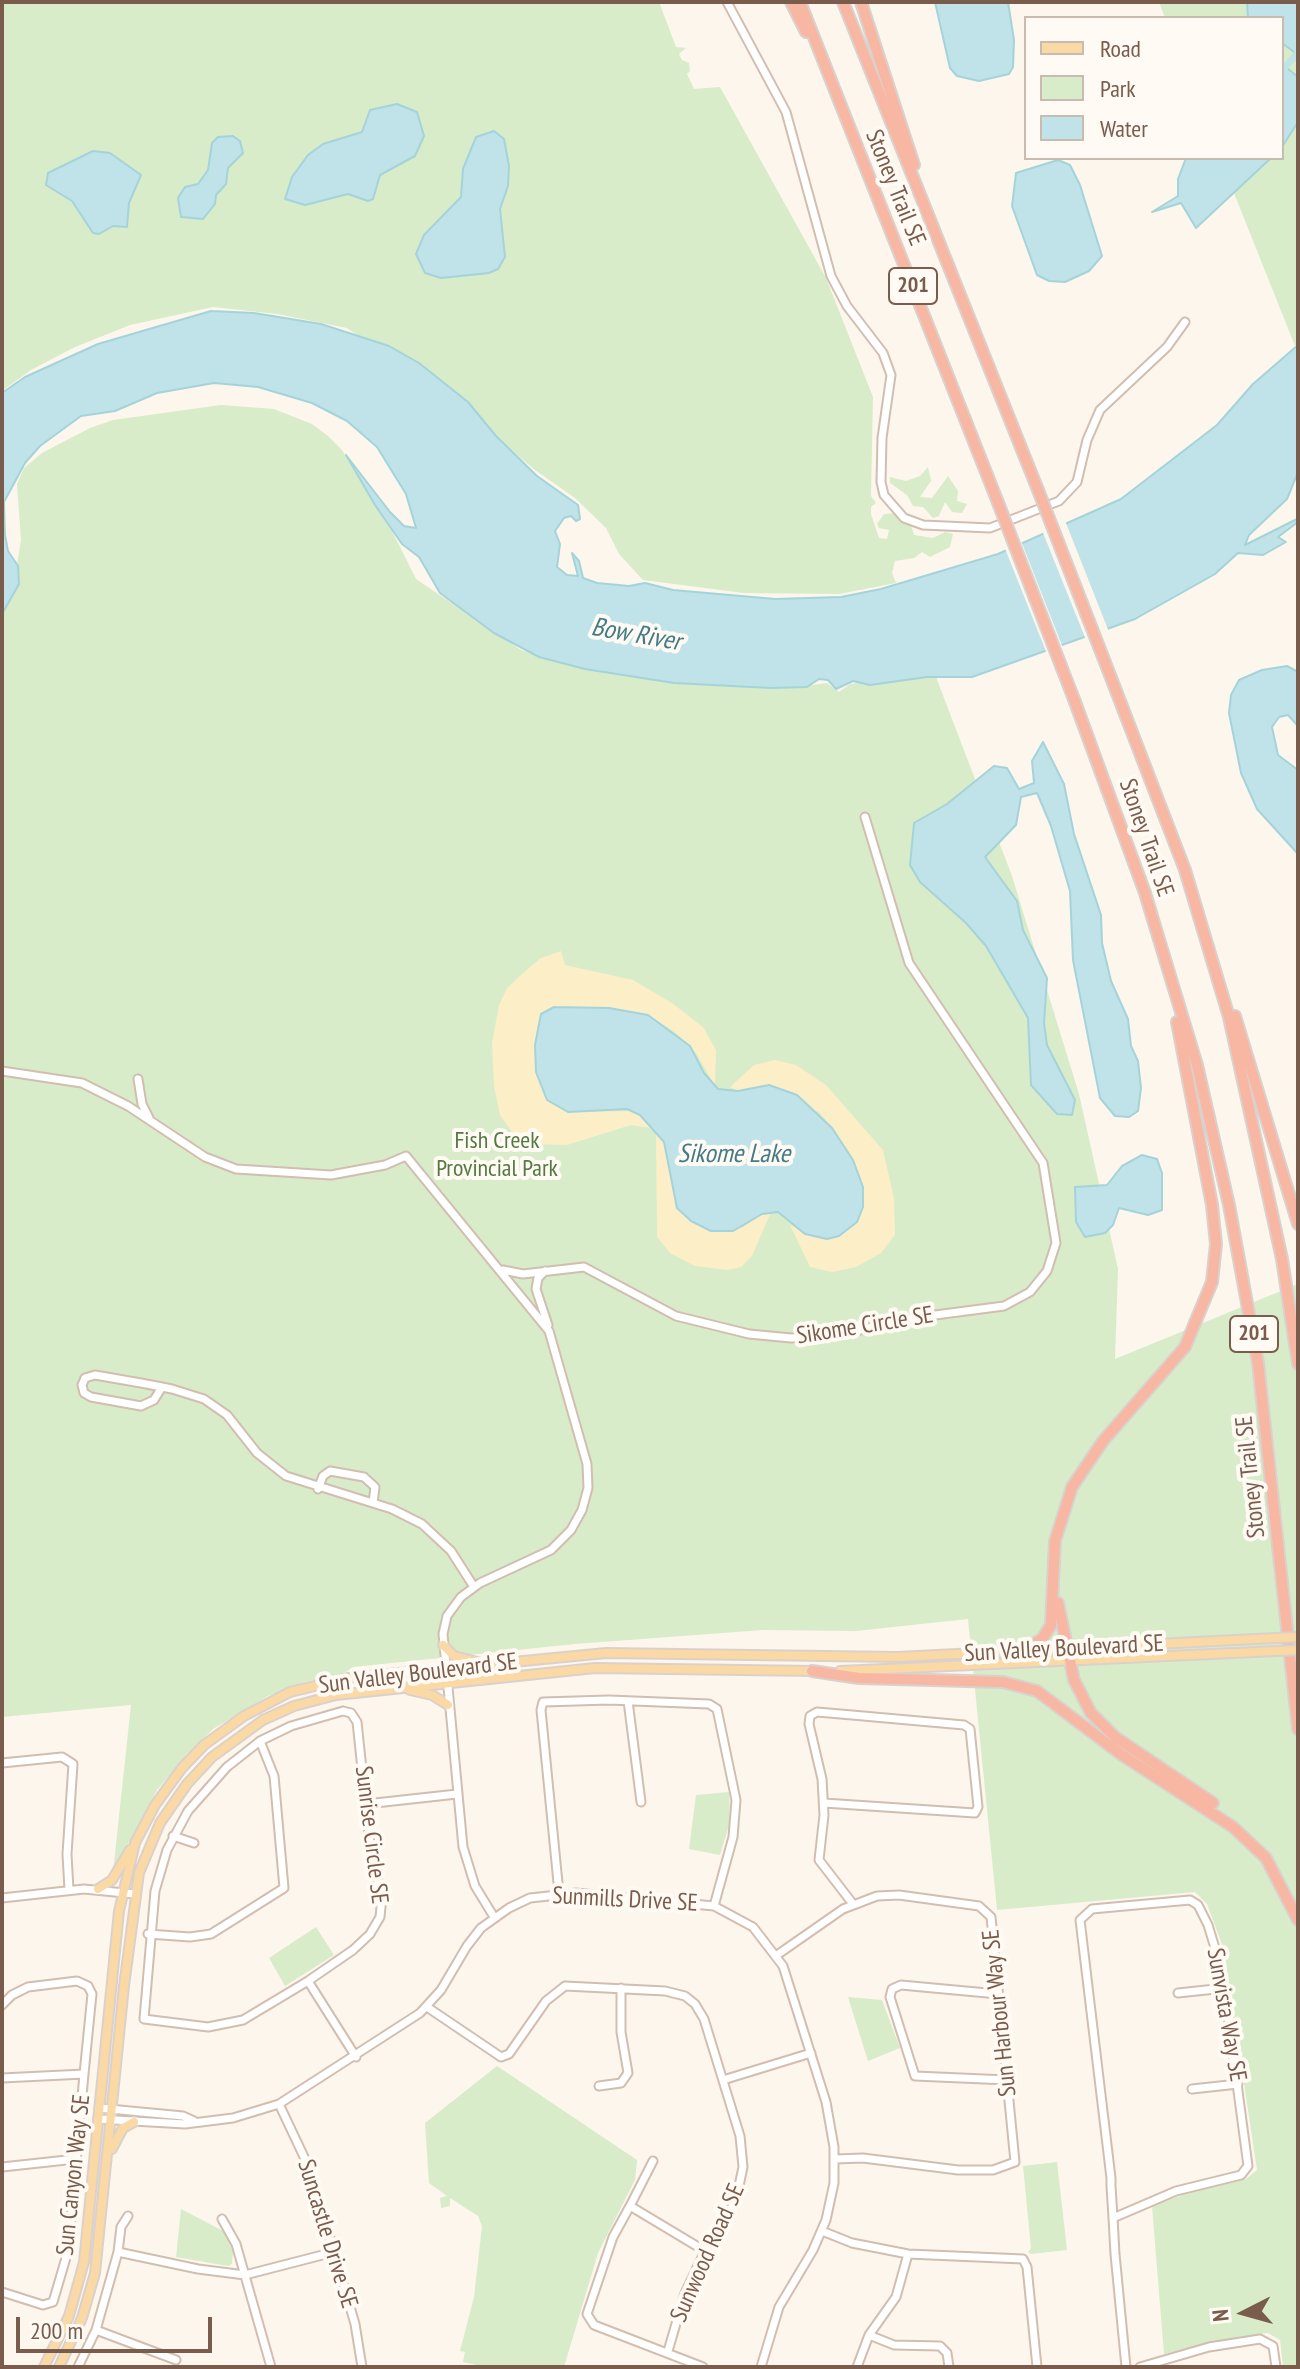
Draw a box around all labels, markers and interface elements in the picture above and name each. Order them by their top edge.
legend [1024,16,1284,160]
text: Road [1100,33,1141,64]
text: Park [1100,73,1136,104]
text: Water [1100,113,1148,144]
street label: Stoney Trail SE [859,126,931,250]
road number: 201 [889,268,937,304]
water label: Bow River [589,612,683,658]
street label: Stoney Trail SE [1112,775,1180,901]
park label: Fish Creek Provincial Park [436,1127,558,1183]
water label: Sikome Lake [678,1139,790,1171]
street label: Sikome Circle SE [795,1301,935,1351]
road number: 201 [1230,1316,1278,1352]
street label: Stoney Trail SE [1230,1415,1272,1539]
street label: Sun Valley Boulevard SE [964,1629,1164,1669]
street label: Sun Valley Boulevard SE [317,1648,519,1700]
street label: Sunrise Circle SE [348,1764,394,1906]
street label: Sunmills Drive SE [551,1882,699,1918]
street label: Sun Harbour Way SE [977,1928,1023,2098]
street label: Sunvista Way SE [1200,1946,1252,2084]
street label: Sun Canyon Way SE [51,2093,97,2257]
street label: Suncastle Drive SE [291,2156,363,2312]
street label: Sunwood Road SE [665,2180,751,2326]
north arrow [1204,2273,1284,2353]
scale bar [20,2301,216,2351]
text: N [1206,2308,1235,2323]
text: 200 m [30,2315,83,2346]

